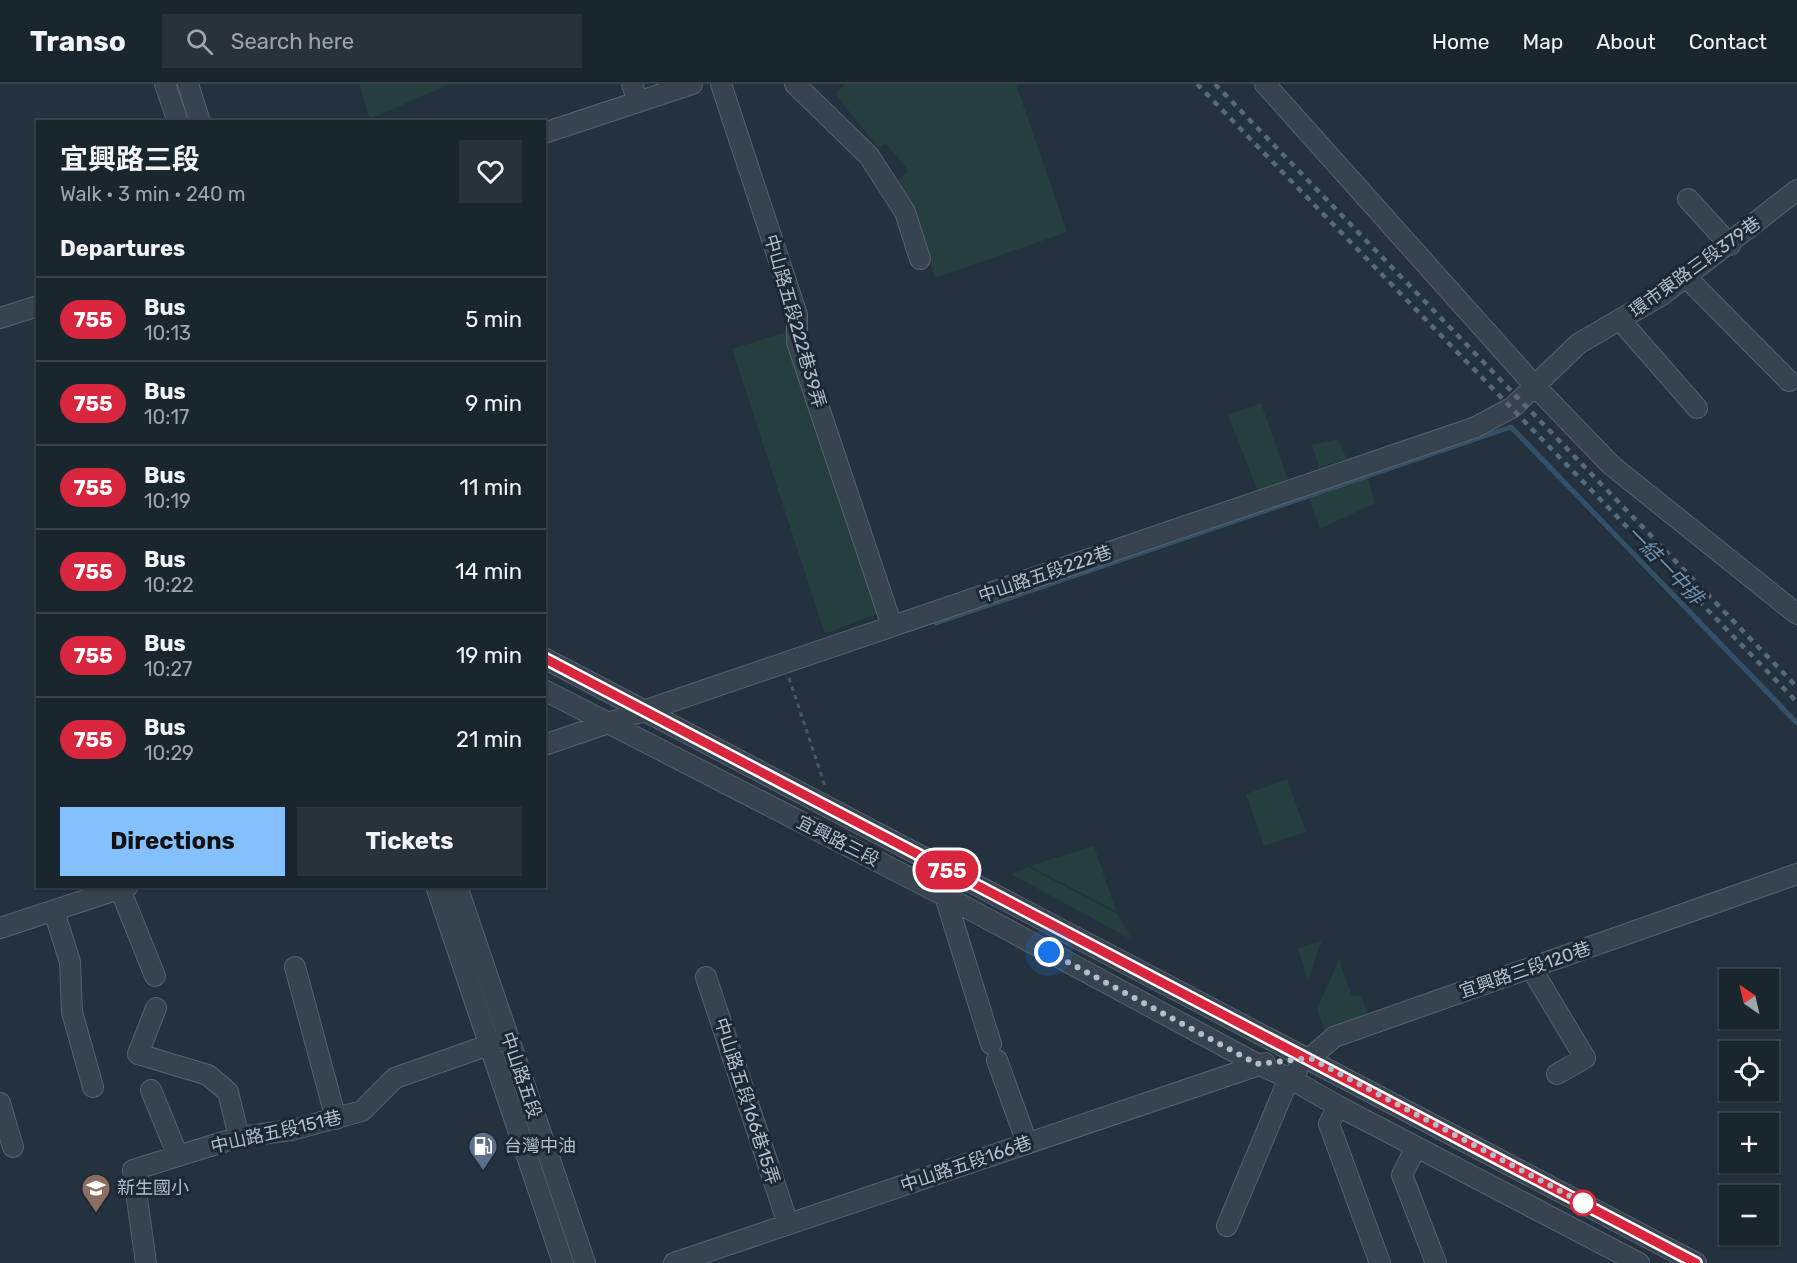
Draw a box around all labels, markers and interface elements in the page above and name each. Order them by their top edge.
search box [162,14,582,68]
text: Transo [30,25,126,58]
icon: search [183,25,216,58]
text: Search here [231,28,354,55]
text: Home [1432,29,1489,54]
text: Map [1522,29,1563,54]
text: About [1596,29,1656,54]
text: Contact [1689,29,1767,54]
button: heart [459,140,522,203]
text: 宜興路三段 [60,143,200,176]
text: Walk · 3 min · 240 m [60,182,245,206]
street label: 環市東路三段379巷 [1625,212,1765,322]
street label: 中山路五段222巷39弄 [760,232,830,410]
text: Departures [60,235,185,262]
text: Bus [144,294,186,321]
text: 5 min [465,306,522,333]
text: 755 [73,307,113,332]
text: 10:13 [144,321,191,345]
text: Bus [144,378,186,405]
text: 9 min [465,390,522,417]
text: 755 [73,391,113,416]
text: 10:17 [144,405,189,429]
text: Bus [144,462,186,489]
text: 11 min [460,474,522,501]
text: 755 [73,475,113,500]
text: 10:19 [144,489,191,513]
water label: 一結一中排 [1622,521,1710,611]
street label: 中山路五段222巷 [975,541,1115,607]
text: Bus [144,546,186,573]
text: 14 min [455,558,522,585]
text: 755 [73,559,113,584]
text: 10:22 [144,573,194,597]
text: Bus [144,630,186,657]
text: 19 min [456,642,522,669]
text: 755 [73,643,113,668]
text: 10:27 [144,657,192,681]
text: Bus [144,714,186,741]
text: 21 min [456,726,522,753]
text: 755 [73,727,113,752]
text: 10:29 [144,741,194,765]
button: Directions [60,807,285,876]
button: Tickets [297,807,522,876]
street label: 宜興路三段 [793,811,883,871]
line badge: 755 [912,850,982,890]
text: 755 [927,858,967,883]
your location [1034,937,1064,967]
street label: 宜興路三段120巷 [1456,937,1594,1003]
north arrow [1719,969,1779,1029]
map controls [1719,969,1779,1245]
street label: 中山路五段166巷15弄 [710,1015,784,1187]
street label: 中山路五段 [496,1029,546,1121]
button: locate [1719,1041,1779,1101]
street label: 中山路五段151巷 [208,1106,344,1158]
button: + [1719,1113,1779,1173]
fuel station icon: 台灣中油 [467,1130,499,1172]
street label: 中山路五段166巷 [897,1131,1035,1197]
place label: 台灣中油 [504,1135,576,1157]
school or university icon: 新生國小 [80,1172,112,1214]
place label: 新生國小 [117,1177,189,1199]
button: − [1719,1185,1779,1245]
unlabelled marker [1570,1190,1596,1216]

